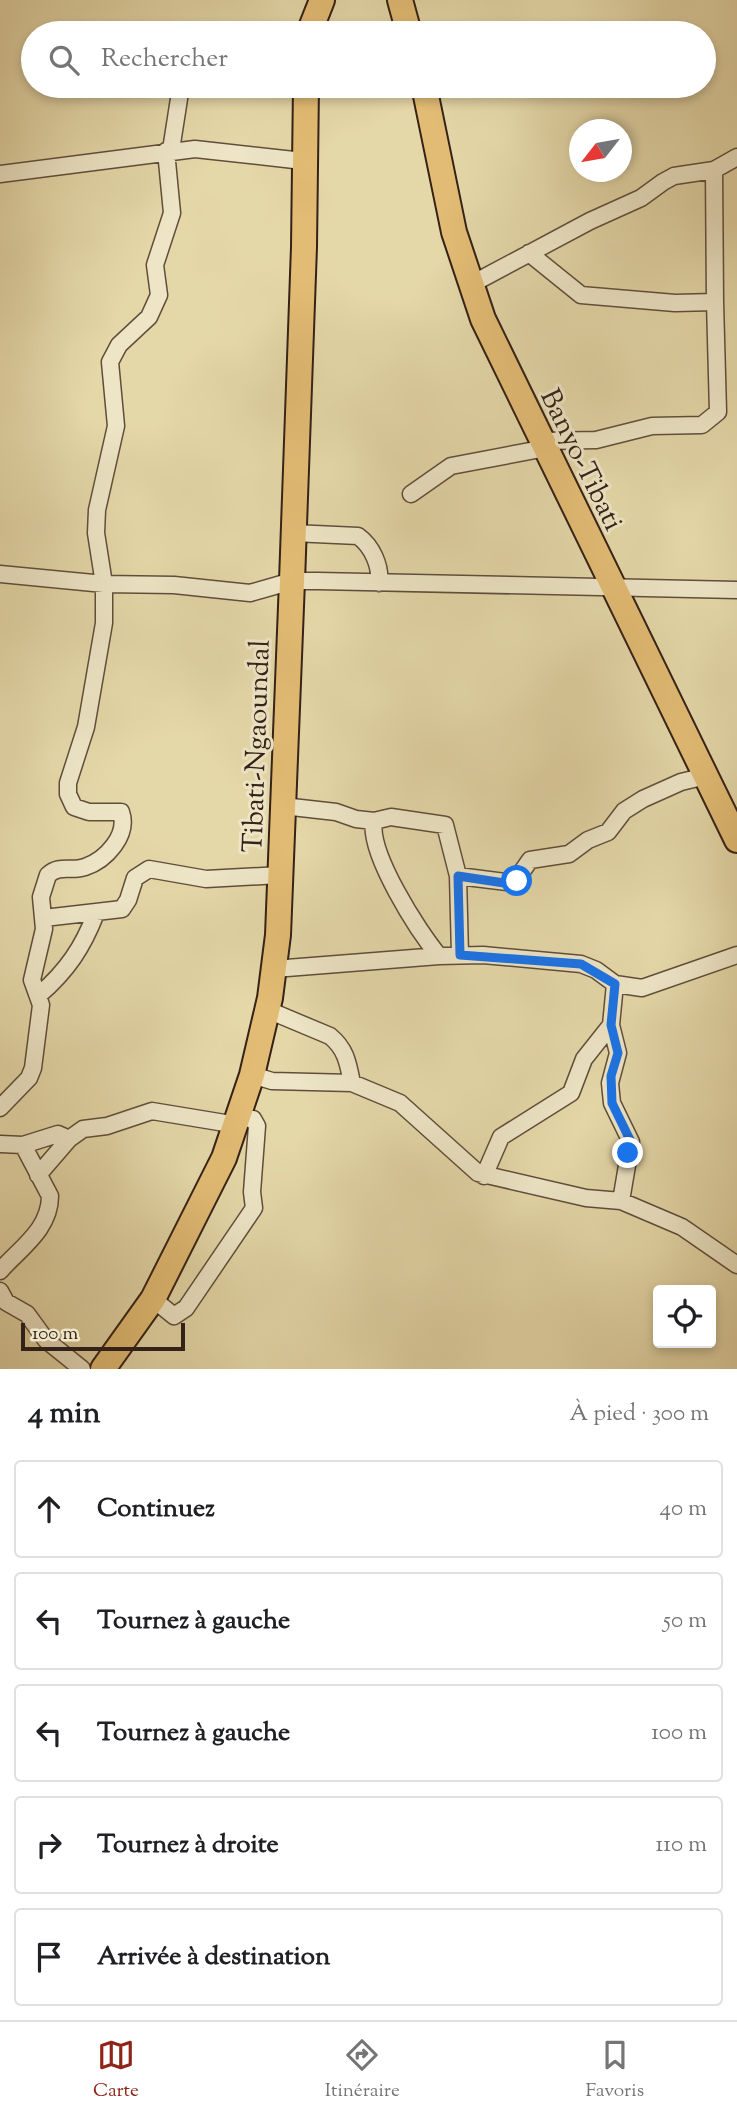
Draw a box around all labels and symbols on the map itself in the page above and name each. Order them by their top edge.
north arrow [569,119,632,182]
street label: Banyo-Tibati [529,383,632,538]
street label: Tibati-Ngaoundal [234,639,282,853]
route start [501,865,532,896]
route end [612,1137,643,1168]
scale bar [21,1320,186,1352]

